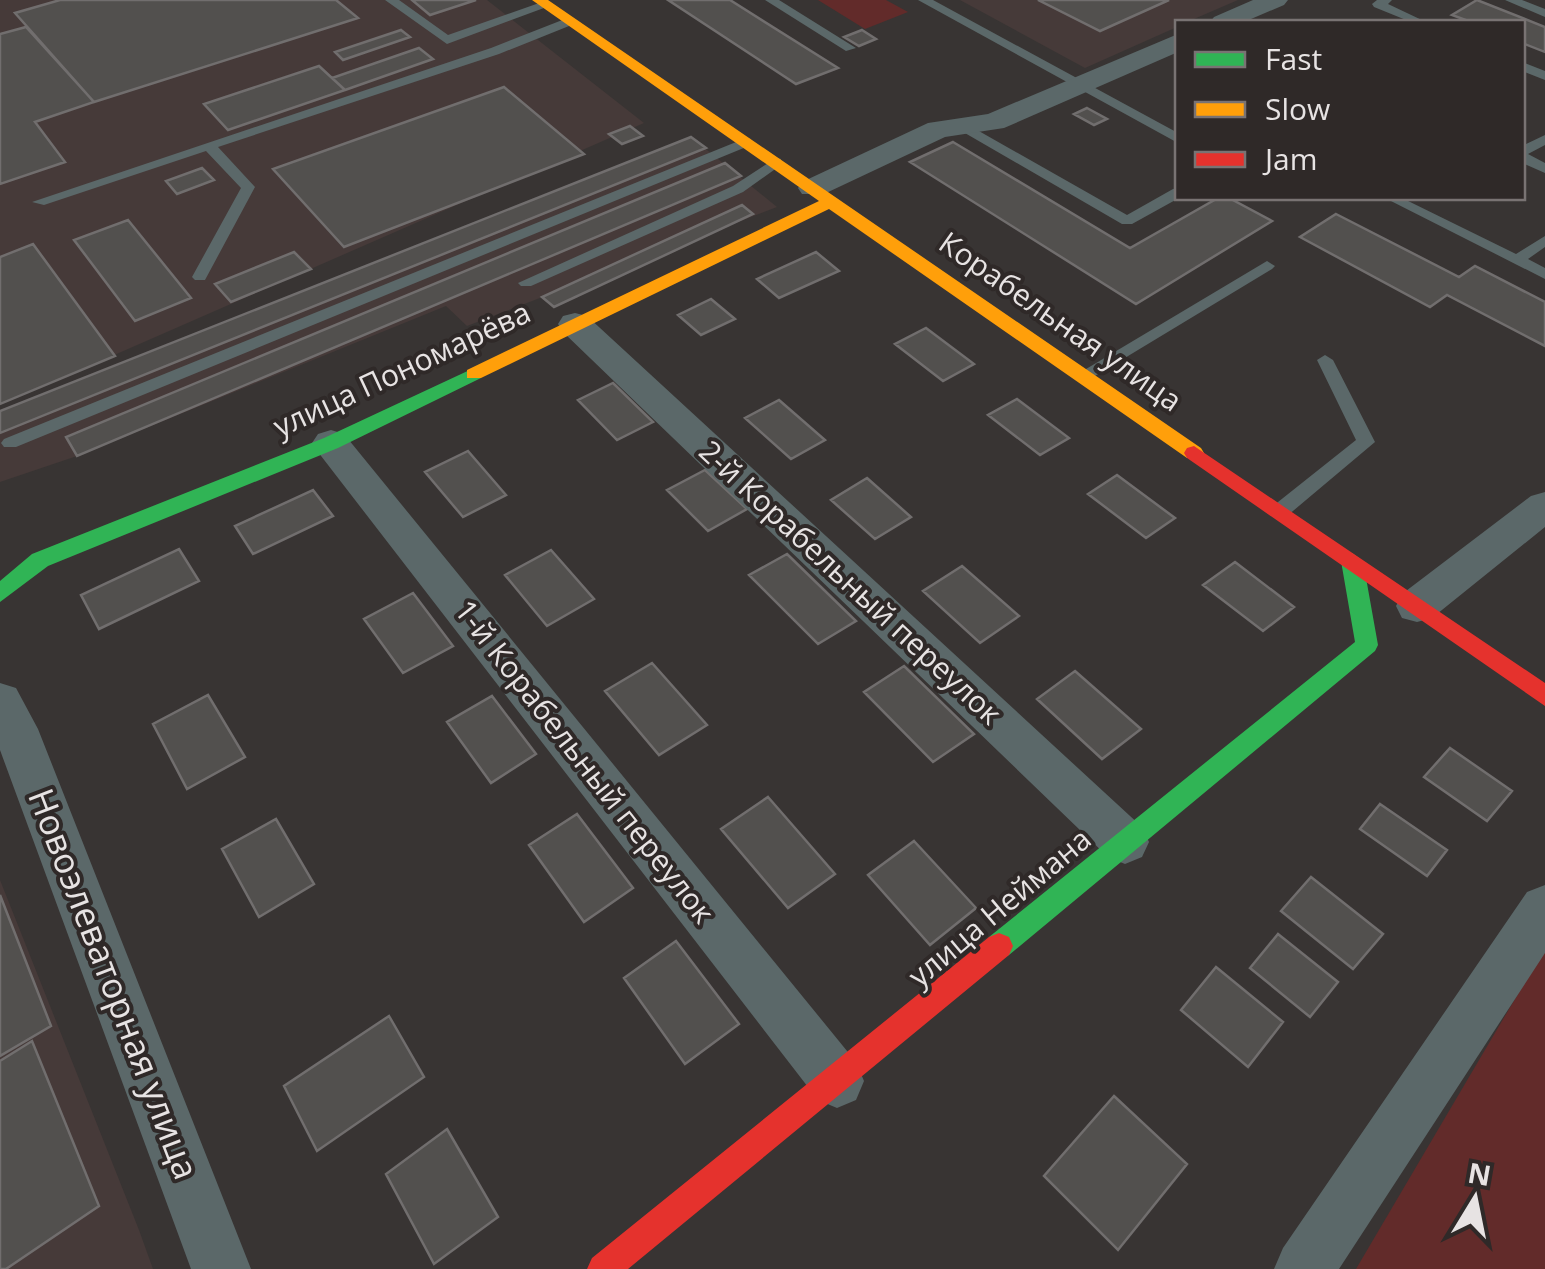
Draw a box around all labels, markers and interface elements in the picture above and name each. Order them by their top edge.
legend [1175,20,1525,200]
text: Fast [1265,38,1322,79]
text: Slow [1265,88,1330,129]
text: Jam [1262,138,1318,179]
street label: Корабельная улица [931,221,1190,420]
street label: улица Пономарёва [266,291,537,446]
street label: 2-й Корабельный переулок [691,431,1012,734]
street label: 1-й Корабельный переулок [446,591,725,932]
street label: Новоэлеваторная улица [18,781,211,1185]
street label: улица Неймана [899,818,1099,995]
north arrow [1425,1149,1525,1249]
text: N [1465,1153,1494,1194]

